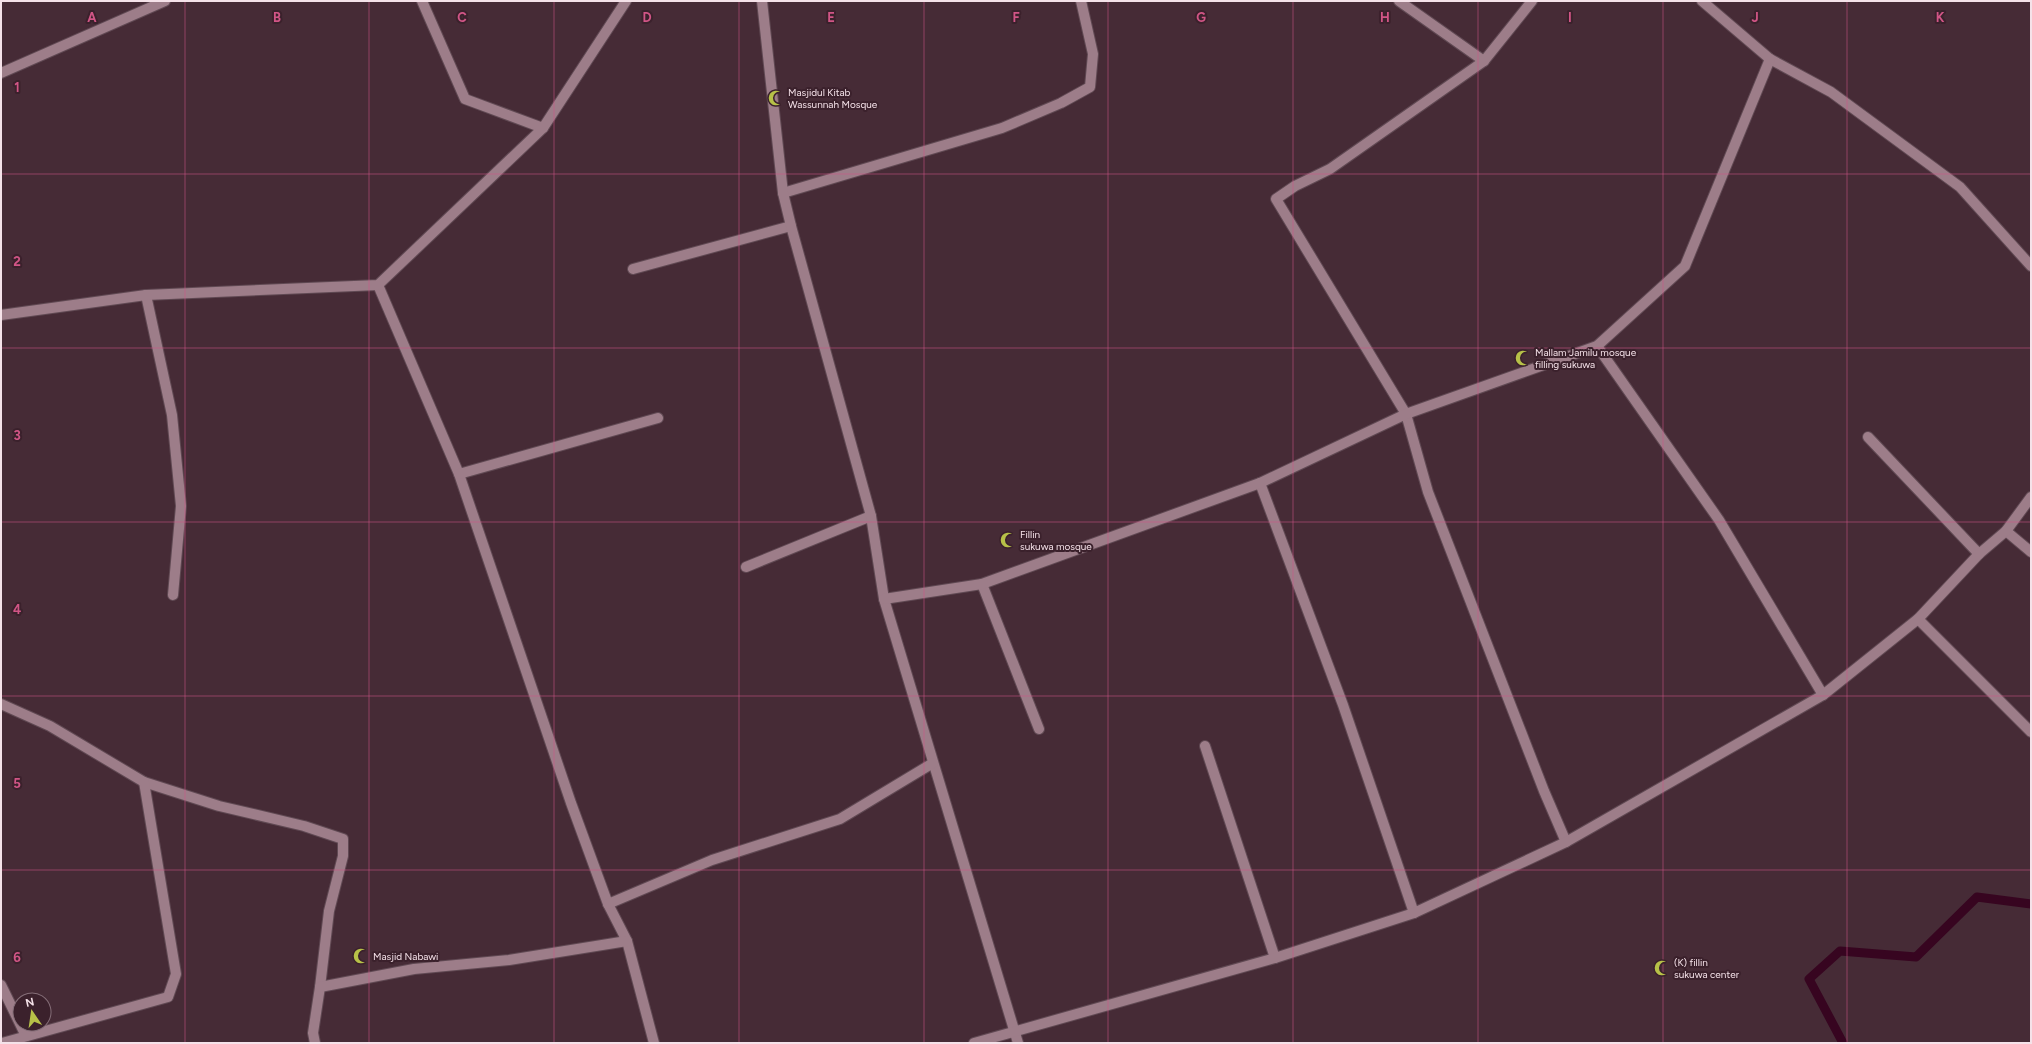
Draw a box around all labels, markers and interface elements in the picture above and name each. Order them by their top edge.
text: A [87,10,97,25]
text: B [273,10,281,25]
text: C [457,10,467,25]
text: D [642,10,652,25]
text: E [827,10,835,25]
text: F [1012,10,1020,25]
text: G [1196,10,1206,25]
text: H [1380,10,1390,25]
text: I [1568,10,1572,25]
text: J [1751,10,1759,25]
text: K [1936,10,1945,25]
text: 1 [14,80,20,95]
place label: Masjidul Kitab Wassunnah Mosque [788,86,878,111]
mosque icon: Masjidul Kitab Wassunnah Mosque [767,89,785,107]
text: 2 [13,254,21,269]
place label: Mallam Jamilu mosque filling sukuwa [1535,346,1637,371]
mosque icon: Mallam Jamilu mosque filling sukuwa [1514,349,1532,367]
text: 3 [13,428,21,443]
place label: Fillin sukuwa mosque [1020,528,1092,553]
mosque icon: Fillin sukuwa mosque [999,531,1017,549]
text: 4 [13,602,21,617]
text: 5 [13,776,21,791]
mosque icon: Masjid Nabawi [352,947,370,965]
text: 6 [13,950,21,965]
place label: Masjid Nabawi [373,950,438,963]
place label: (K) fillin sukuwa center [1674,956,1740,981]
mosque icon: (K) fillin sukuwa center [1653,959,1671,977]
north arrow [12,992,52,1032]
text: N [24,995,35,1010]

